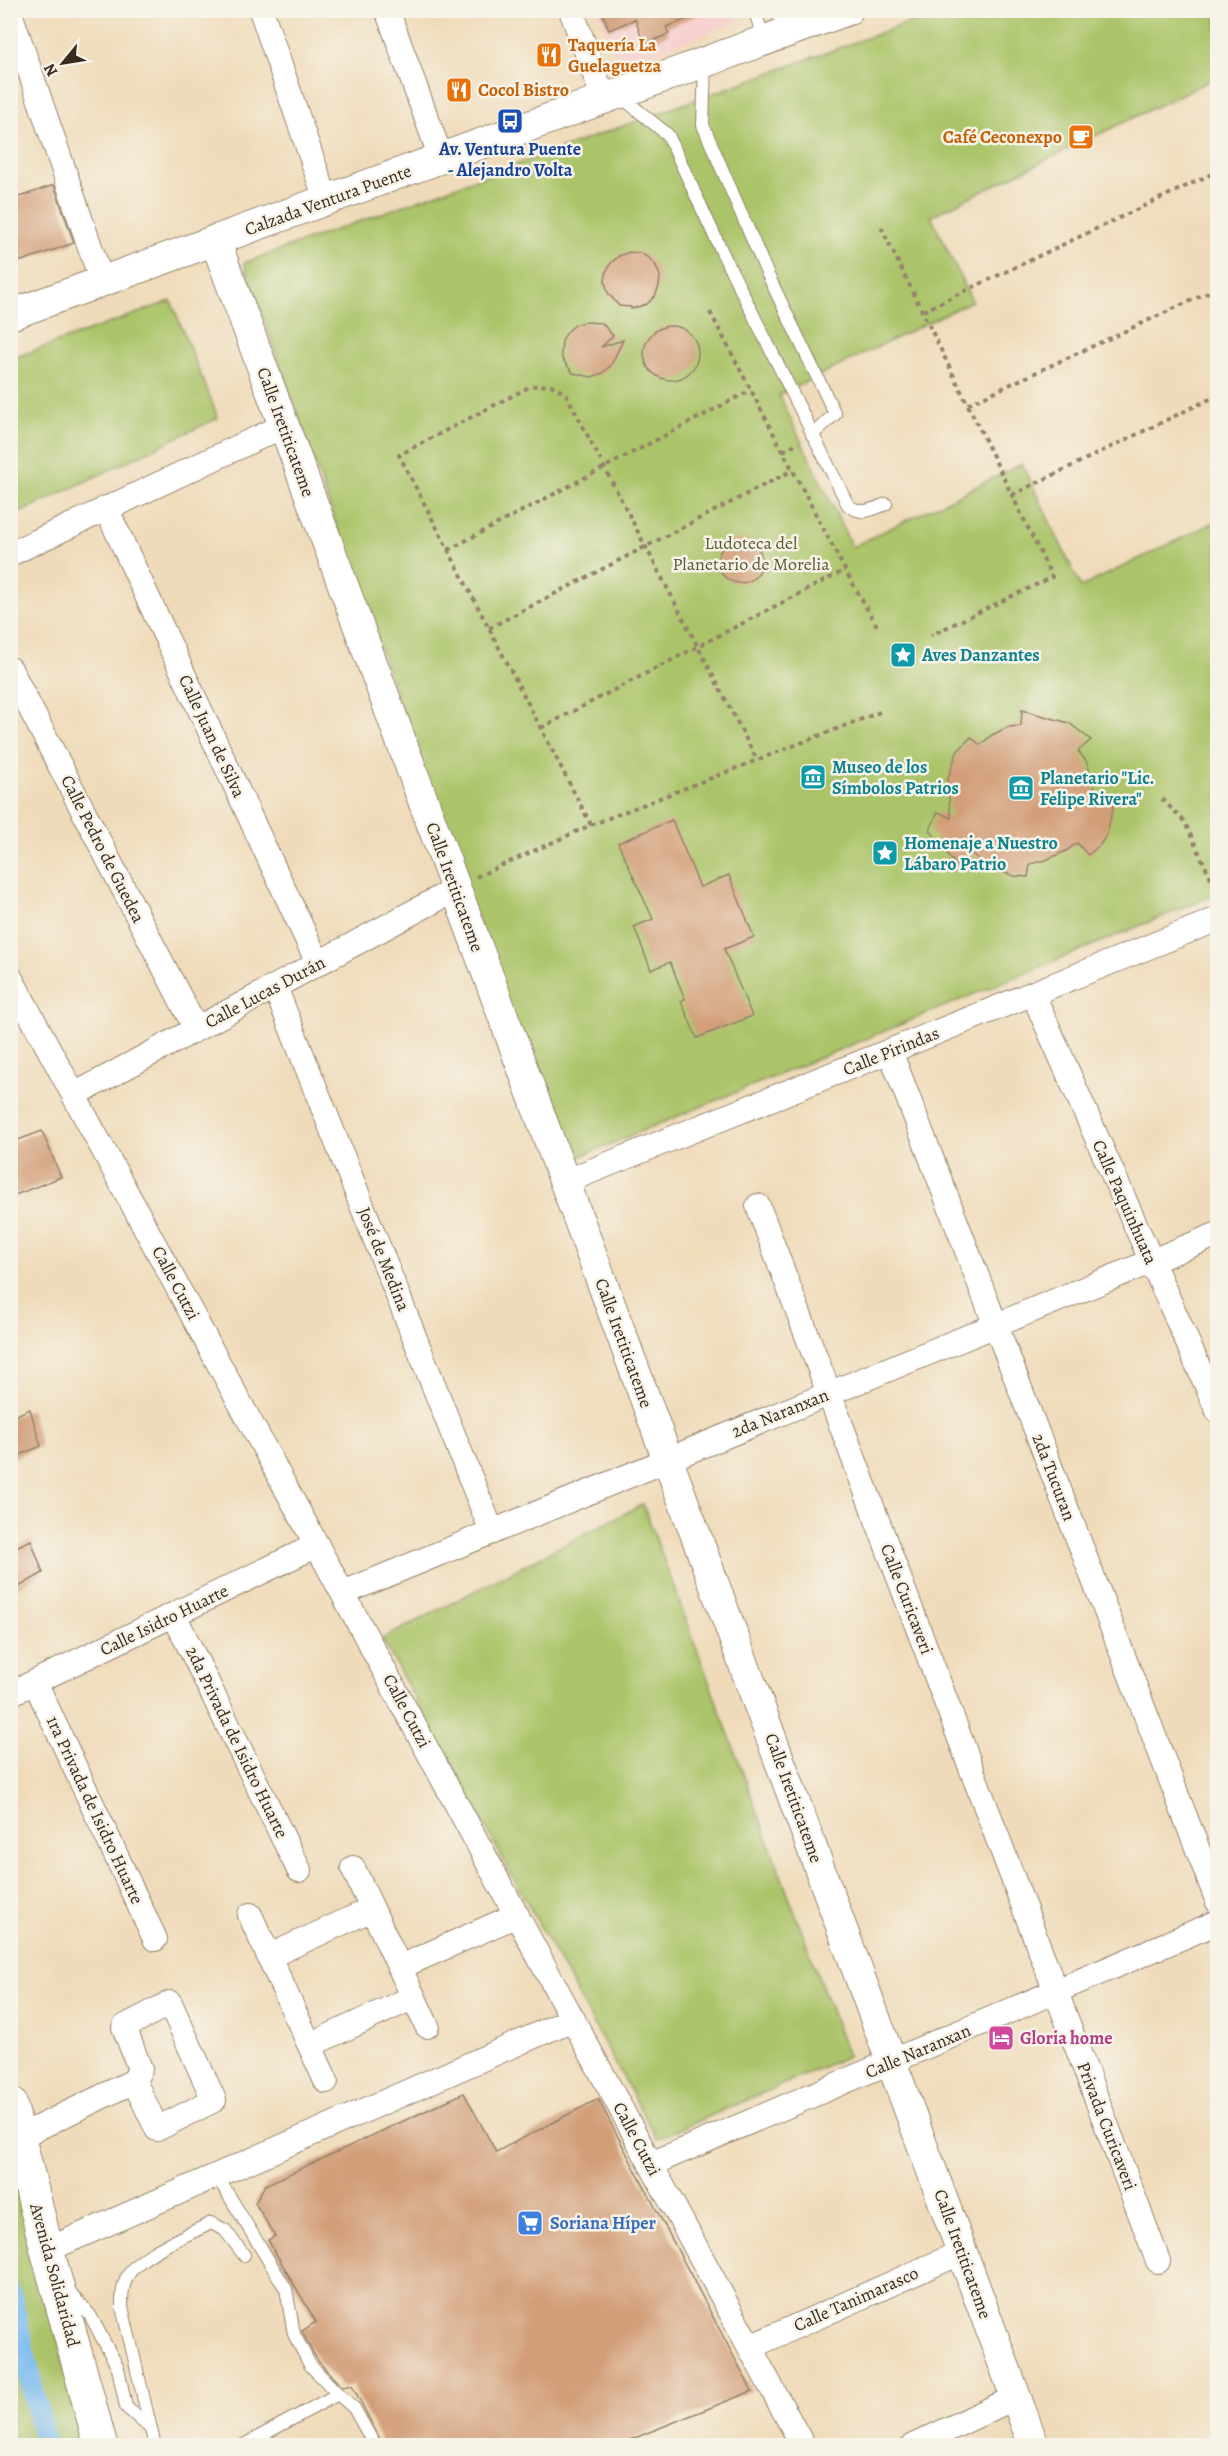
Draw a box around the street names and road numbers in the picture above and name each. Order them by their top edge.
street label: Calzada Ventura Puente [241,159,415,241]
street label: Calle Iretiticateme [251,364,321,500]
street label: Calle Juan de Silva [173,671,251,802]
street label: Calle Pedro de Guedea [55,771,151,928]
street label: Calle Iretiticateme [420,819,490,955]
street label: Calle Lucas Durán [201,950,329,1034]
street label: Calle Pirindas [839,1021,943,1081]
street label: Calle Paquinhuata [1087,1136,1163,1269]
street label: José de Medina [352,1203,416,1315]
street label: Calle Cutzi [147,1242,205,1324]
street label: Calle Iretiticateme [589,1275,659,1411]
street label: 2da Naranxan [728,1383,832,1443]
street label: 2da Tucuran [1026,1430,1082,1524]
street label: Calle Curicaveri [875,1540,939,1658]
street label: Calle Isidro Huarte [96,1579,232,1661]
street label: 2da Privada de Isidro Huarte [180,1642,294,1842]
street label: Calle Cutzi [378,1670,436,1752]
street label: 1ra Privada de Isidro Huarte [41,1712,149,1908]
street label: Calle Iretiticateme [759,1730,829,1866]
street label: Calle Naranxan [862,2018,975,2084]
street label: Privada Curicaveri [1071,2058,1143,2194]
street label: Calle Cutzi [608,2098,666,2180]
street label: Calle Iretiticateme [928,2186,998,2322]
street label: Avenida Solidaridad [24,2200,86,2350]
street label: Calle Tanimarasco [790,2261,922,2337]

